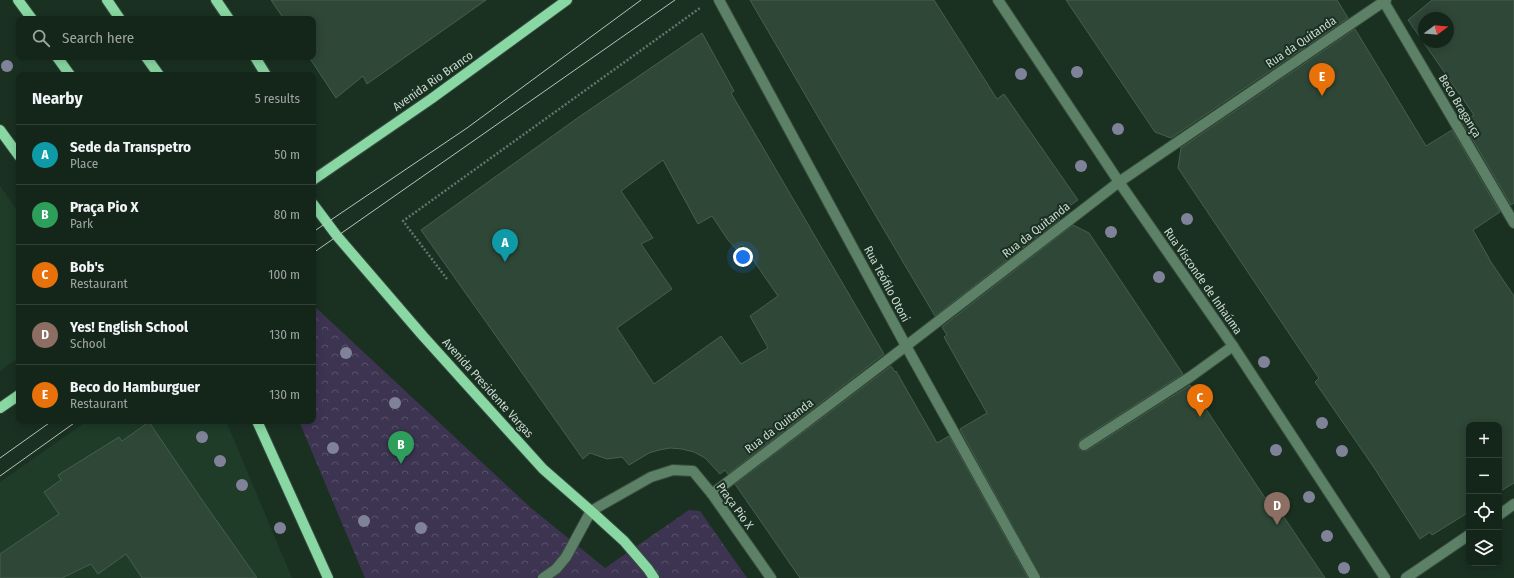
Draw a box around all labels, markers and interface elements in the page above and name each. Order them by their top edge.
north arrow [1418,12,1454,48]
street label: Rua da Quitanda [1263,13,1339,71]
search box [16,16,316,60]
icon: search [30,27,52,49]
text: Search here [62,29,134,47]
street label: Avenida Rio Branco [390,48,476,114]
pin: E [1309,63,1335,96]
street label: Beco Bragança [1436,72,1484,140]
text: Nearby [32,88,83,109]
text: 5 results [255,91,300,106]
text: Sede da Transpetro [70,138,191,156]
text: A [41,147,49,162]
text: 50 m [274,147,300,162]
text: Place [70,156,98,171]
text: Praça Pio X [70,198,138,216]
street label: Rua da Quitanda [999,199,1073,261]
text: B [41,207,49,222]
text: 80 m [274,207,300,222]
text: Park [70,216,93,231]
street label: Rua Visconde de Inhaúma [1161,225,1245,337]
pin: A [492,229,518,262]
street label: Rua Teófilo Otoni [861,244,913,324]
your location [733,247,753,267]
text: Bob's [70,258,104,276]
text: C [42,267,48,282]
text: 100 m [268,267,300,282]
text: Restaurant [70,276,128,291]
text: Yes! English School [70,318,188,336]
text: D [41,327,49,342]
text: 130 m [269,327,300,342]
street label: Avenida Presidente Vargas [440,335,536,441]
text: School [70,336,106,351]
text: Beco do Hamburguer [70,378,200,396]
pin: C [1187,384,1213,417]
text: E [42,387,48,402]
text: 130 m [269,387,300,402]
text: Restaurant [70,396,128,411]
street label: Rua da Quitanda [742,396,816,456]
map controls [1466,422,1502,566]
button: + [1466,422,1502,458]
pin: B [388,431,414,464]
button: − [1466,458,1502,494]
street label: Praça Pio X [714,480,757,532]
pin: D [1264,492,1290,525]
button: locate [1466,494,1502,530]
button: layers [1466,530,1502,566]

